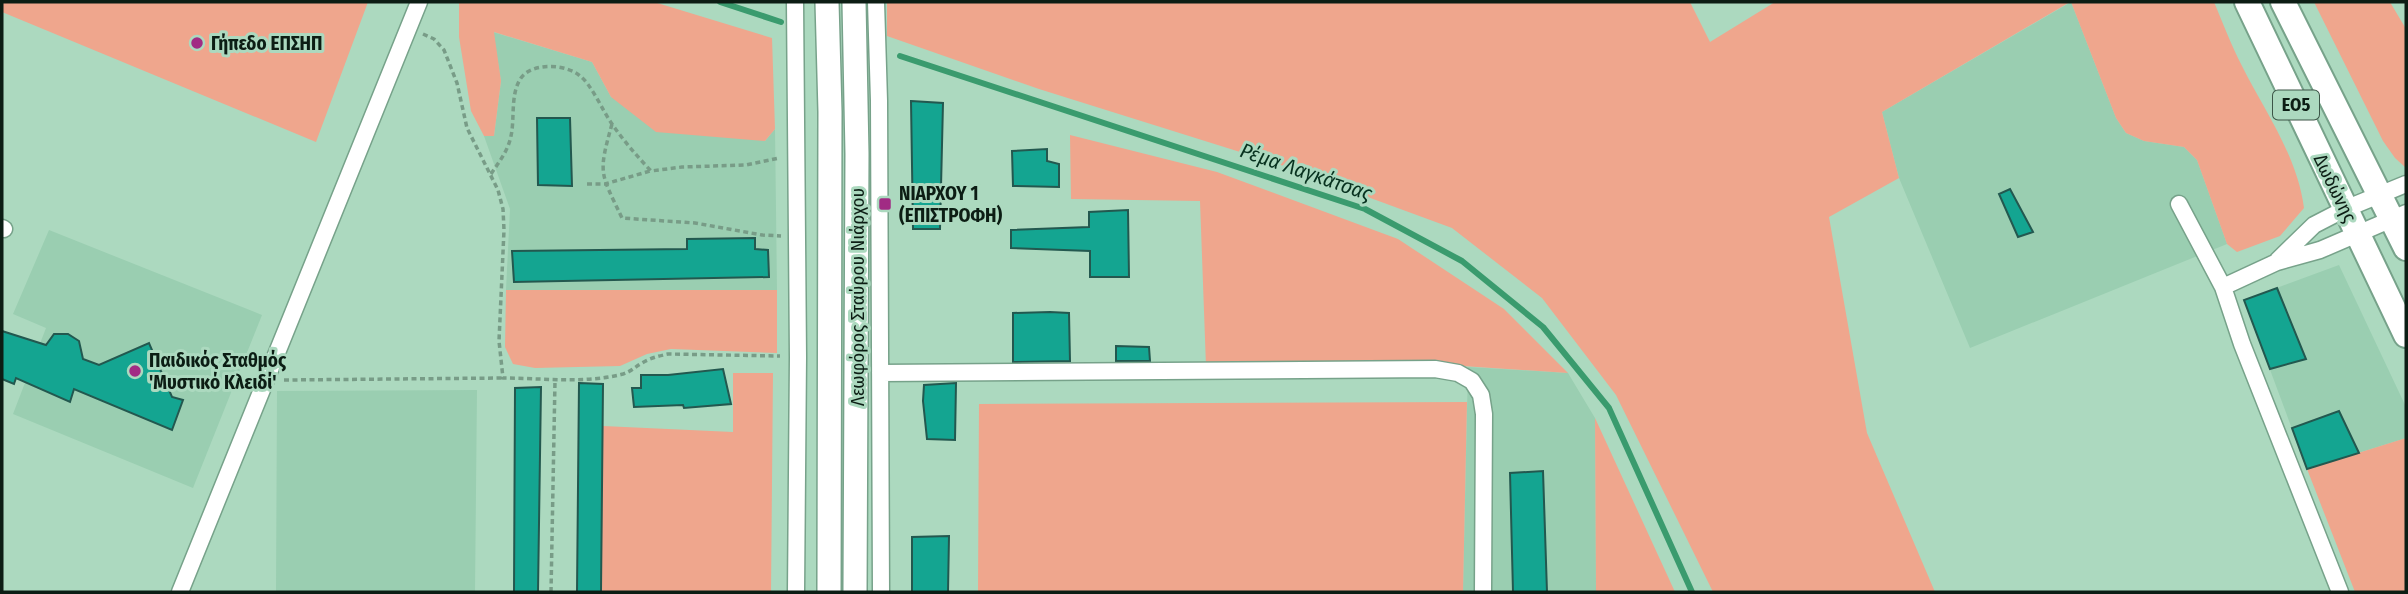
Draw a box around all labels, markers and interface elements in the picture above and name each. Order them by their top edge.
place label: Γήπεδο ΕΠΣΗΠ [211,32,322,55]
marker: Γήπεδο ΕΠΣΗΠ [189,35,205,51]
road number: ΕΟ5 [2273,90,2319,120]
water label: Ρέμα Λαγκάτσας [1237,137,1376,207]
street label: Δωδώνης [2309,150,2361,226]
place label: ΝΙΑΡΧΟΥ 1 (ΕΠΙΣΤΡΟΦΗ) [899,182,1002,227]
street label: Λεωφόρος Σταύρου Νιάρχου [846,188,869,406]
marker: ΝΙΑΡΧΟΥ 1 (ΕΠΙΣΤΡΟΦΗ) [877,196,893,212]
place label: Παιδικός Σταθμός 'Μυστικό Κλειδί' [149,349,287,394]
marker: Παιδικός Σταθμός 'Μυστικό Κλειδί' [127,363,143,379]

